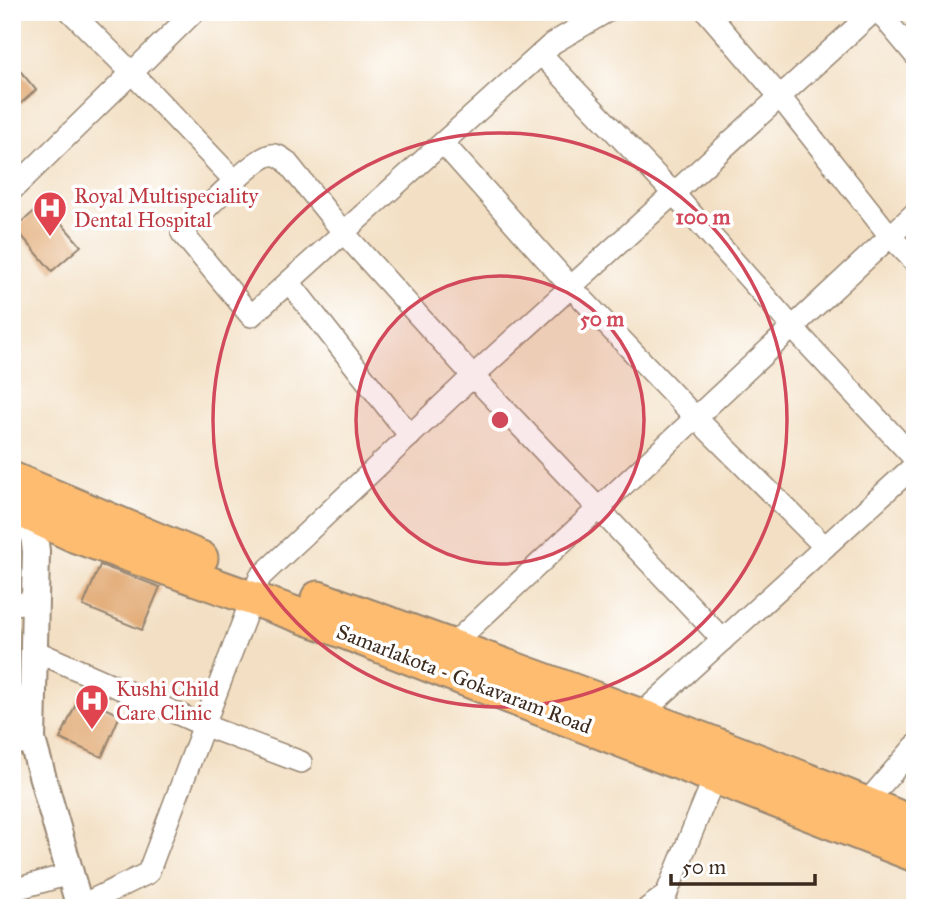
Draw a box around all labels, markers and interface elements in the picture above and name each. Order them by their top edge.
place label: Royal Multispeciality Dental Hospital [74,183,260,233]
hospital icon: Royal Multispeciality Dental Hospital [31,189,69,238]
text: 100 m [676,204,731,230]
text: 50 m [580,306,624,332]
centre of rings [488,408,512,432]
street label: Samarlakota - Gokavaram Road [333,618,596,740]
place label: Kushi Child Care Clinic [116,676,220,726]
hospital icon: Kushi Child Care Clinic [73,682,111,731]
scale bar [671,843,815,887]
text: 50 m [682,854,727,880]

